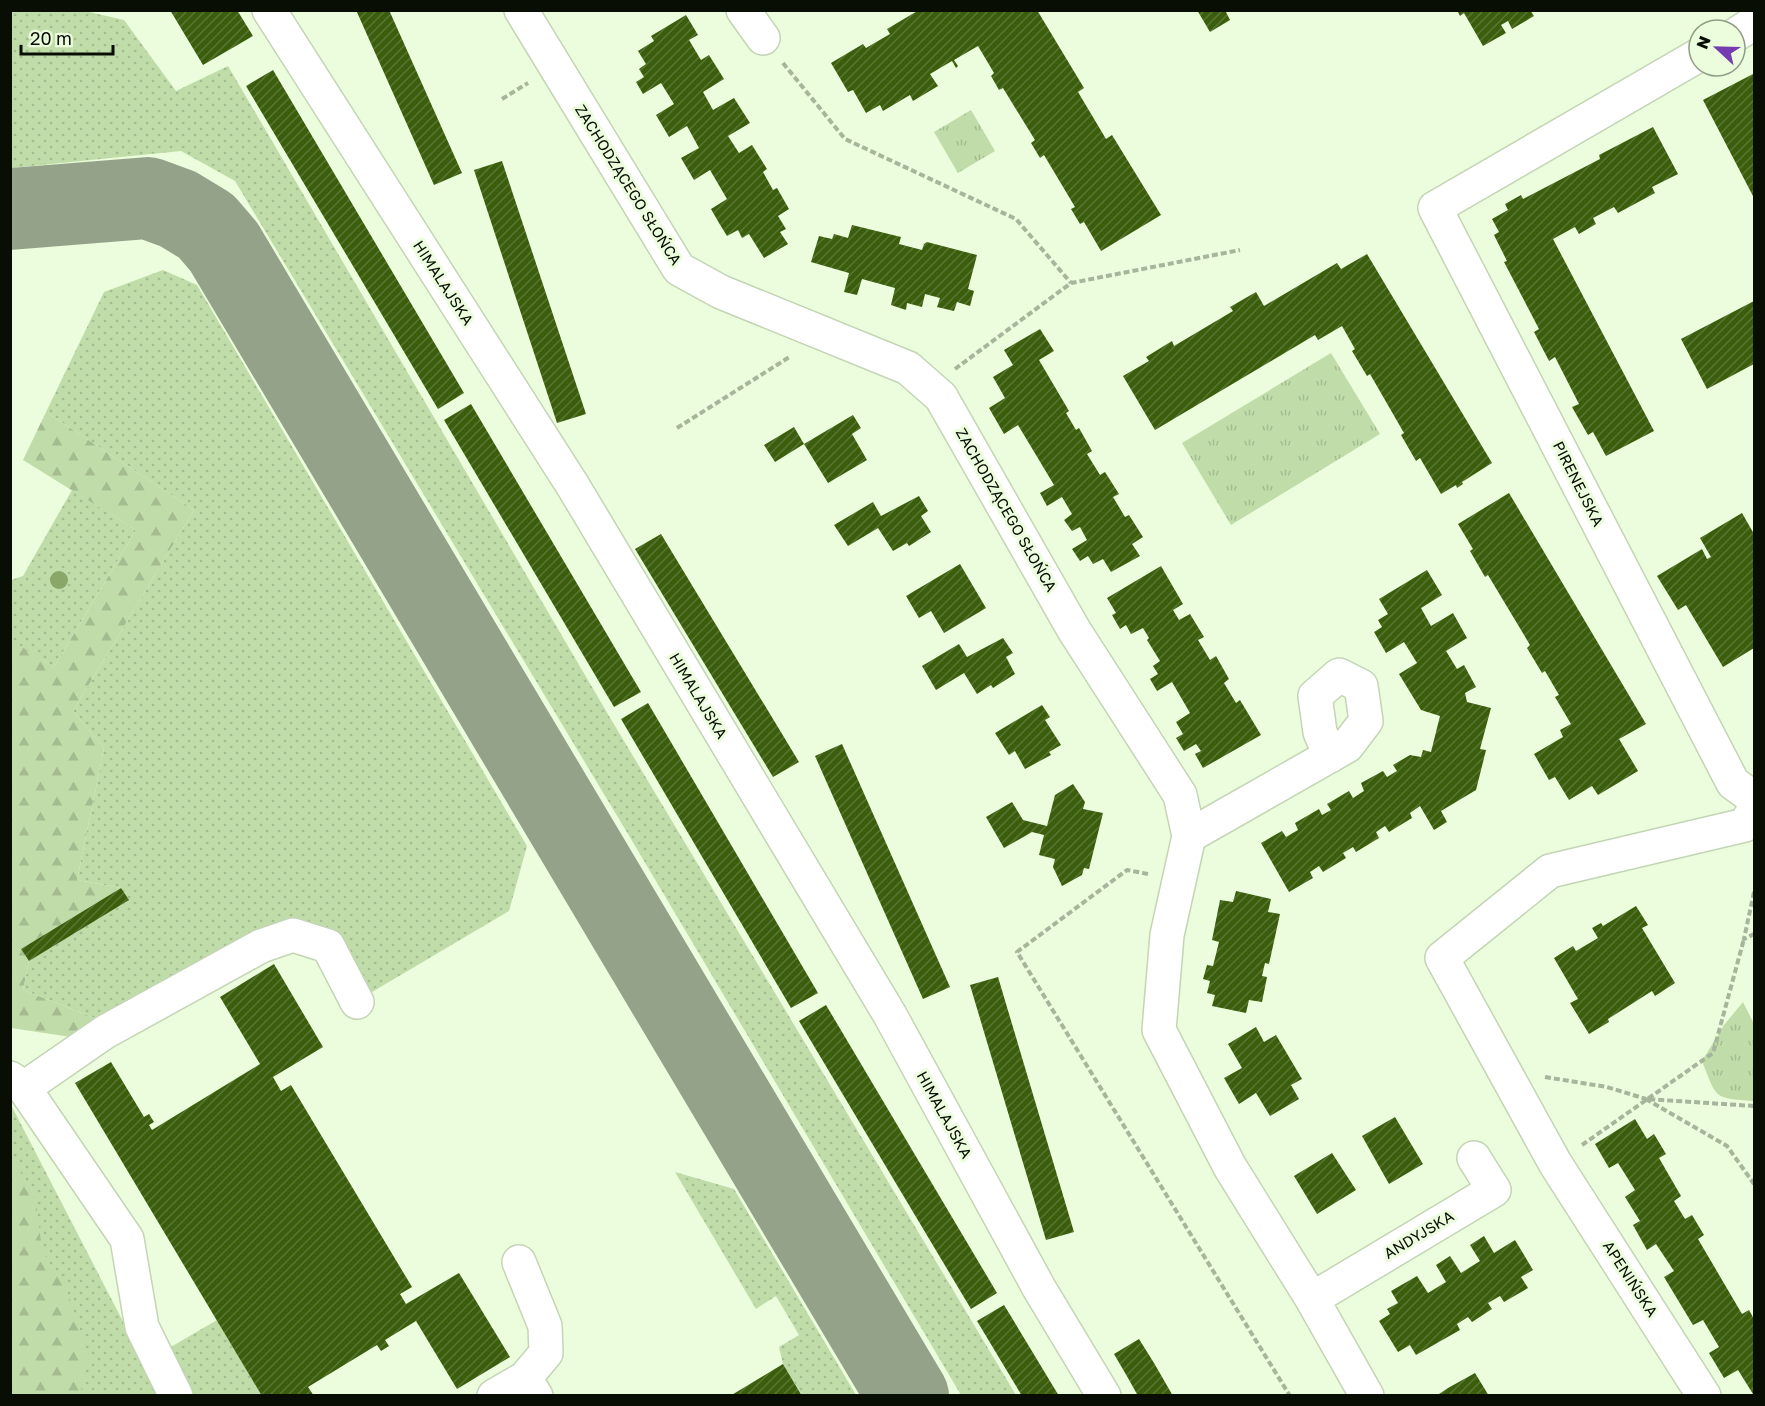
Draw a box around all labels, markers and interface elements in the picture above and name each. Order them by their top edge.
scale bar [21,18,112,56]
north arrow [1687,18,1747,78]
text: 20 m [30,27,72,49]
text: N [1692,33,1715,52]
street label: ZACHODZĄCEGO SŁOŃCA [572,101,686,268]
street label: HIMALAJSKA [410,237,478,328]
street label: ZACHODZĄCEGO SŁOŃCA [953,425,1061,594]
street label: PIRENEJSKA [1550,438,1608,529]
street label: HIMALAJSKA [666,649,732,742]
street label: HIMALAJSKA [914,1068,976,1161]
street label: ANDYJSKA [1380,1206,1457,1262]
street label: APENIŃSKA [1600,1237,1662,1320]

